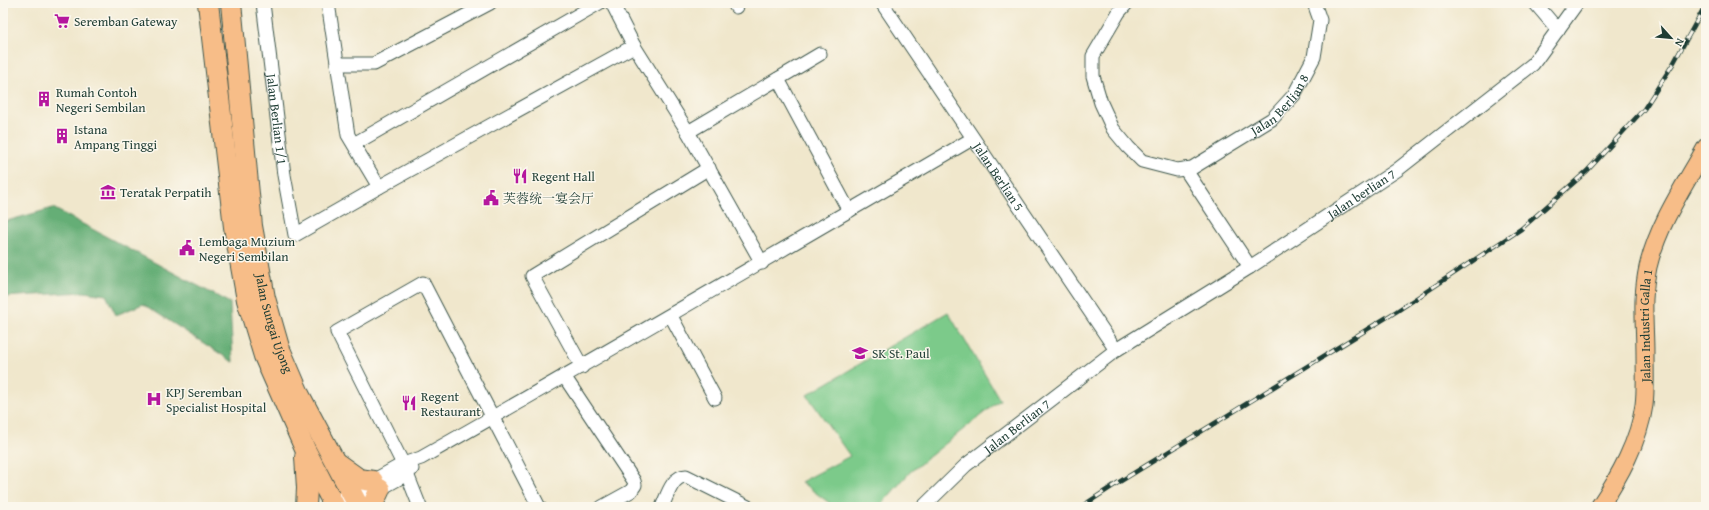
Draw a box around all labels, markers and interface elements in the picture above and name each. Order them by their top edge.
supermarket icon: Seremban Gateway [53,12,71,30]
place label: Seremban Gateway [74,12,178,31]
north arrow [1651,18,1691,58]
text: N [1671,36,1689,50]
street label: Jalan Berlian 8 [1245,70,1313,141]
street label: Jalan Berlian 1/1 [262,71,292,166]
place label: Rumah Contoh Negeri Sembilan [56,83,146,117]
building icon: Rumah Contoh Negeri Sembilan [35,90,53,108]
place label: Istana Ampang Tinggi [74,120,157,154]
building icon: Istana Ampang Tinggi [53,127,71,145]
street label: Jalan Berlian 5 [968,137,1029,214]
street label: Jalan berlian 7 [1322,164,1399,224]
restaurant icon: Regent Hall [511,167,529,185]
place label: Regent Hall [532,167,595,186]
museum icon: Teratak Perpatih [99,183,117,201]
place label: Teratak Perpatih [120,183,212,202]
public building icon: 芙蓉统一宴会厅 [482,189,500,207]
place label: 芙蓉统一宴会厅 [503,189,594,208]
place label: Lembaga Muzium Negeri Sembilan [199,232,295,266]
public building icon: Lembaga Muzium Negeri Sembilan [178,239,196,257]
street label: Jalan Industri Galla 1 [1634,267,1657,384]
street label: Jalan Sungai Ujong [251,270,299,376]
school or university icon: SK St. Paul [851,344,869,362]
place label: SK St. Paul [872,344,930,363]
place label: KPJ Seremban Specialist Hospital [166,383,267,417]
place label: Regent Restaurant [421,387,481,421]
hospital icon: KPJ Seremban Specialist Hospital [145,390,163,408]
restaurant icon: Regent Restaurant [400,394,418,412]
street label: Jalan Berlian 7 [978,395,1054,459]

